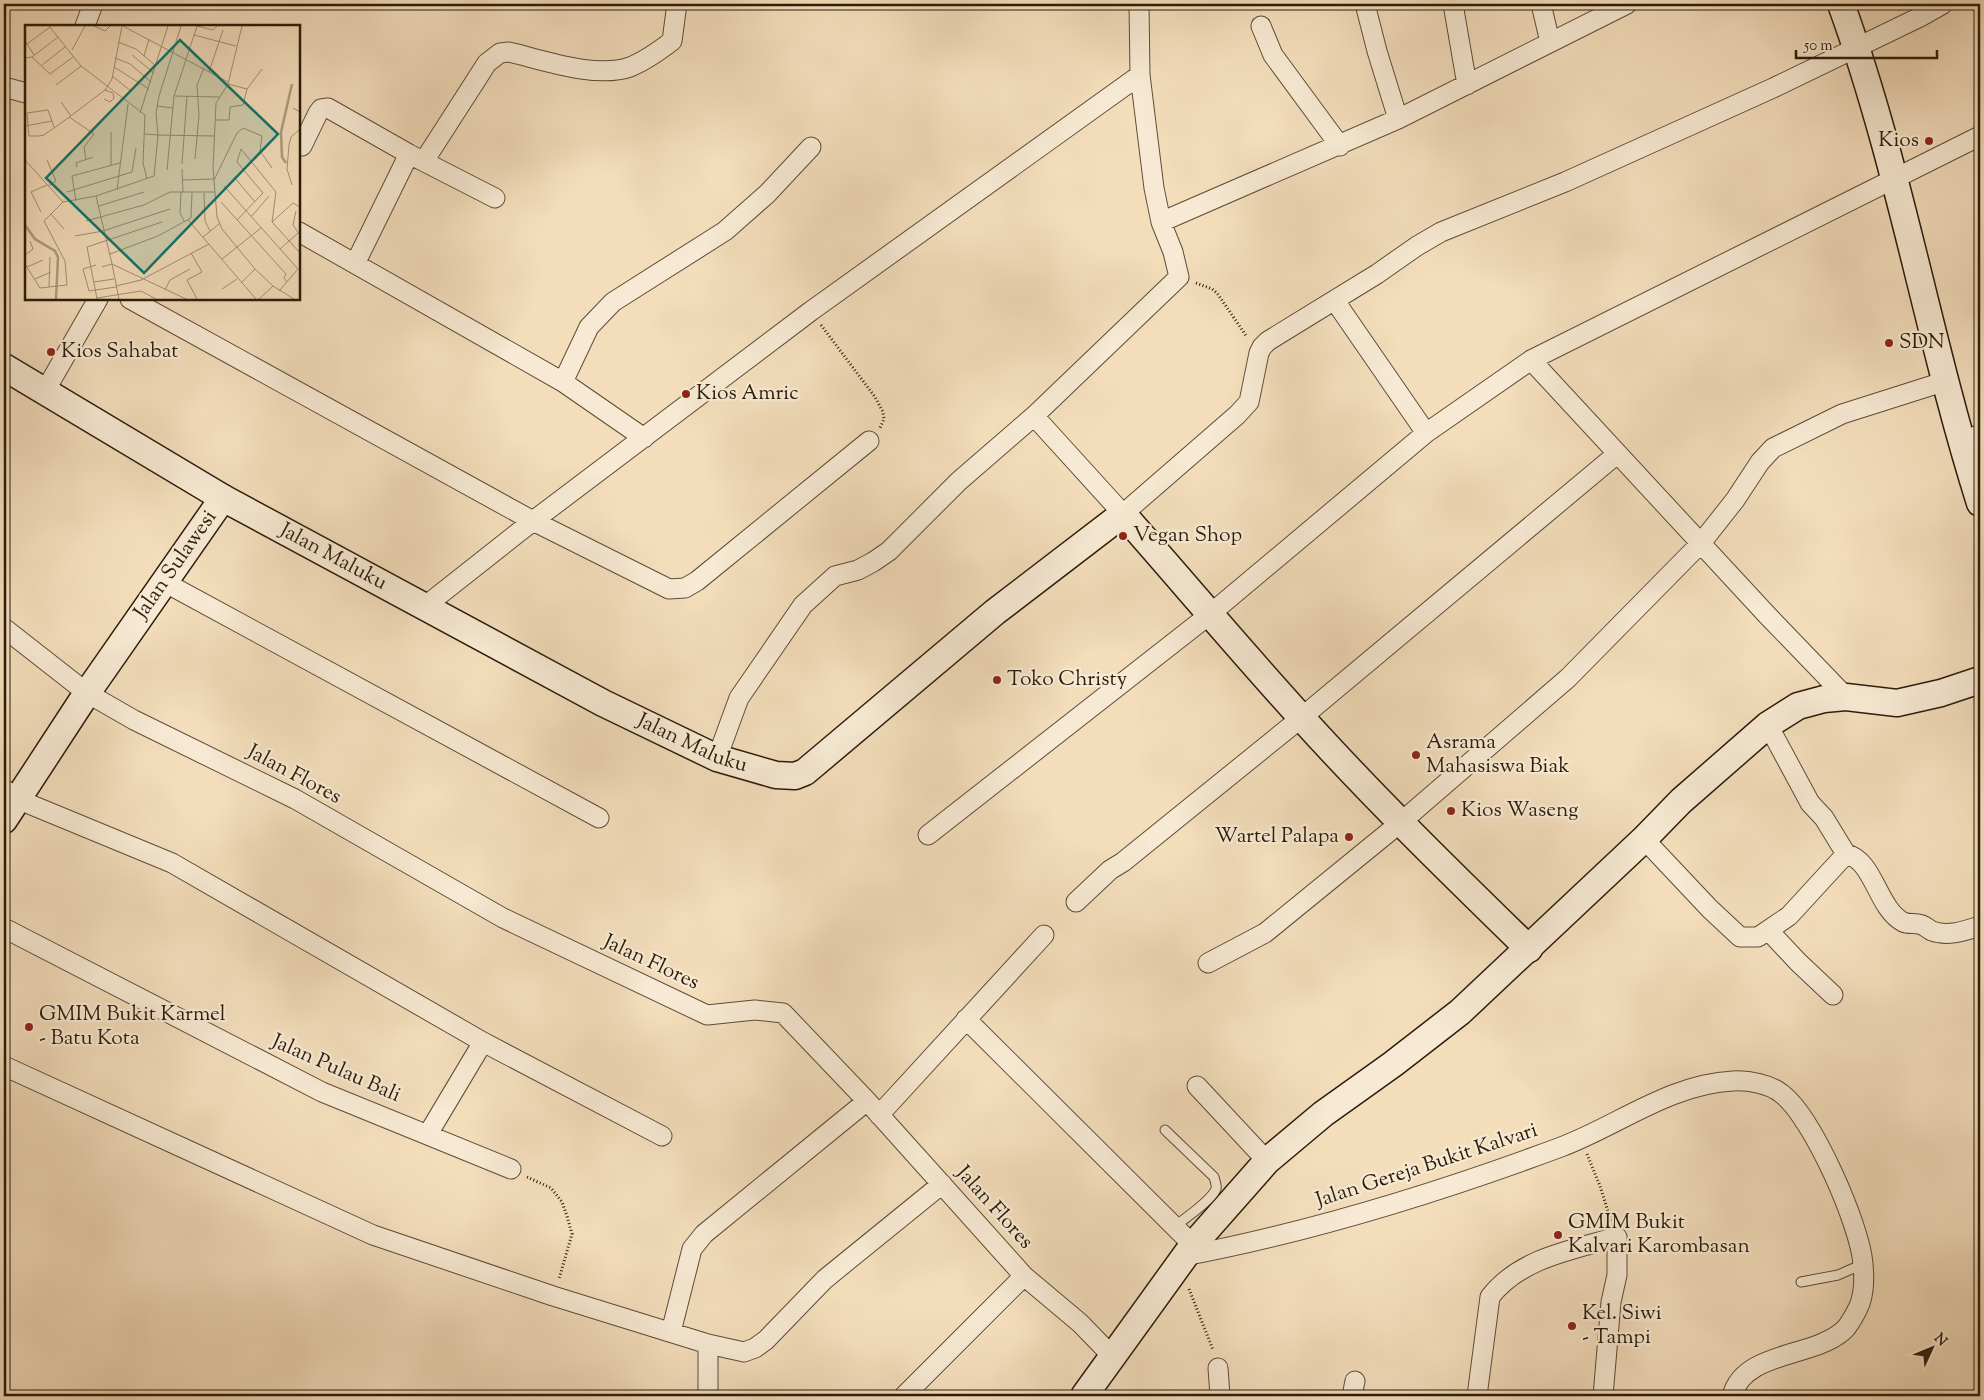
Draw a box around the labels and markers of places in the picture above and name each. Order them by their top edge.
place label: Kios [1878,126,1919,156]
marker: Kios [1923,135,1935,147]
place label: SDN [1899,328,1945,358]
place label: Kios Sahabat [61,337,178,367]
marker: SDN [1883,337,1895,349]
marker: Kios Sahabat [45,346,57,358]
place label: Kios Amric [696,379,799,409]
marker: Kios Amric [680,388,692,400]
place label: Vegan Shop [1133,521,1242,551]
marker: Vegan Shop [1117,530,1129,542]
place label: Toko Christy [1007,665,1128,695]
marker: Toko Christy [991,674,1003,686]
place label: Asrama Mahasiswa Biak [1426,728,1570,782]
marker: Asrama Mahasiswa Biak [1410,749,1422,761]
place label: Kios Waseng [1461,796,1579,826]
marker: Kios Waseng [1445,805,1457,817]
place label: Wartel Palapa [1215,822,1339,852]
marker: Wartel Palapa [1343,831,1355,843]
place label: GMIM Bukit Karmel - Batu Kota [39,1000,226,1054]
marker: GMIM Bukit Karmel - Batu Kota [23,1021,35,1033]
place label: GMIM Bukit Kalvari Karombasan [1568,1208,1750,1262]
marker: GMIM Bukit Kalvari Karombasan [1552,1229,1564,1241]
place label: Kel. Siwi - Tampi [1582,1299,1662,1353]
marker: Kel. Siwi - Tampi [1566,1320,1578,1332]

